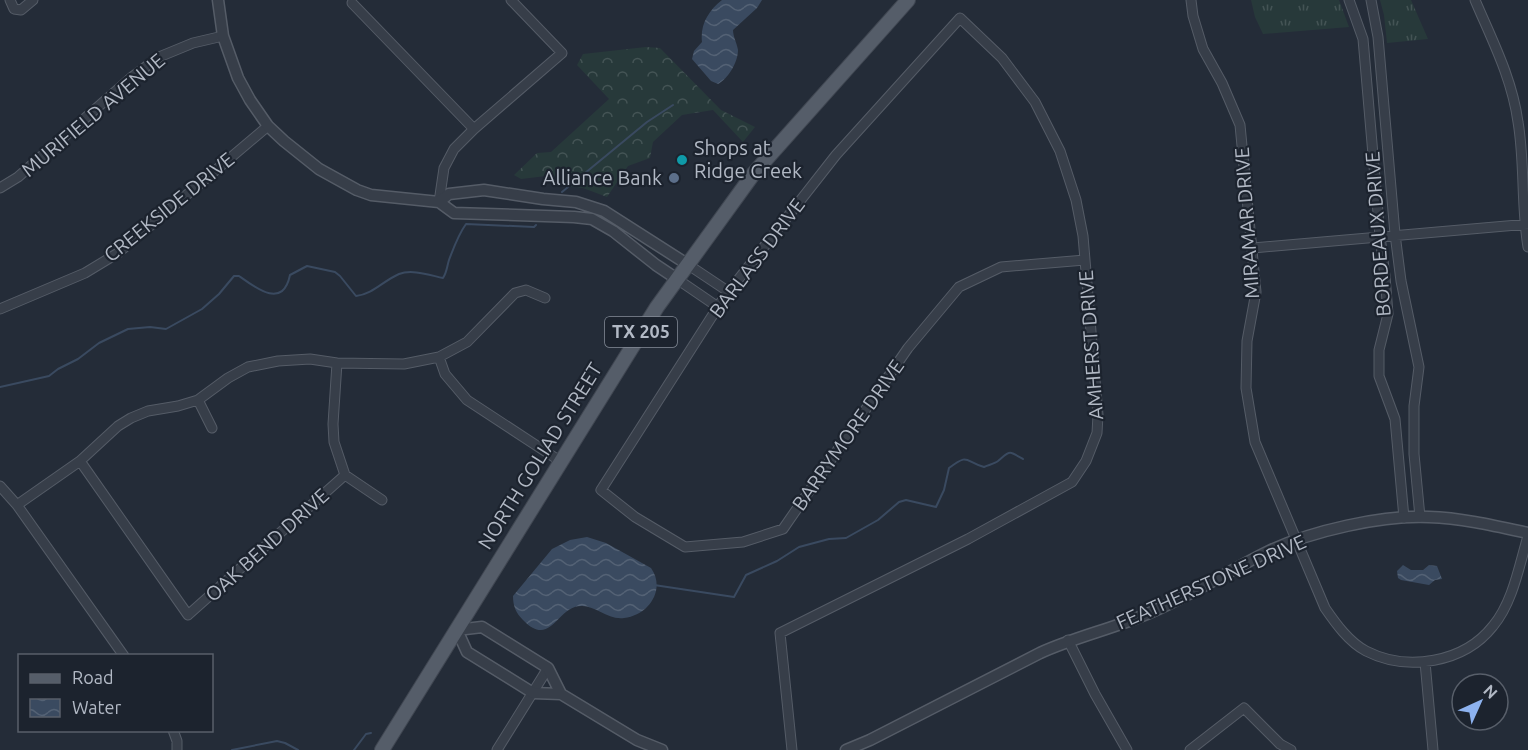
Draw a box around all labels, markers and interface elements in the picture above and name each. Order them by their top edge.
street label: MURIFIELD AVENUE [17,48,169,181]
place label: Shops at Ridge Creek [694,136,802,182]
street label: CREEKSIDE DRIVE [99,147,238,266]
street label: MIRAMAR DRIVE [1230,147,1263,299]
street label: BORDEAUX DRIVE [1360,151,1395,317]
marker: Shops at Ridge Creek [675,153,689,167]
place label: Alliance Bank [543,166,662,189]
marker: Alliance Bank [667,171,681,185]
street label: BARLASS DRIVE [704,194,809,322]
street label: AMHERST DRIVE [1074,270,1107,421]
road number: TX 205 [605,317,677,347]
street label: BARRYMORE DRIVE [787,355,908,515]
street label: NORTH GOLIAD STREET [473,358,606,553]
street label: OAK BEND DRIVE [200,483,333,606]
street label: FEATHERSTONE DRIVE [1112,529,1309,634]
legend [18,654,213,732]
text: Road [72,667,114,687]
north arrow [1450,672,1510,732]
text: N [1480,681,1501,702]
text: Water [72,697,122,717]

